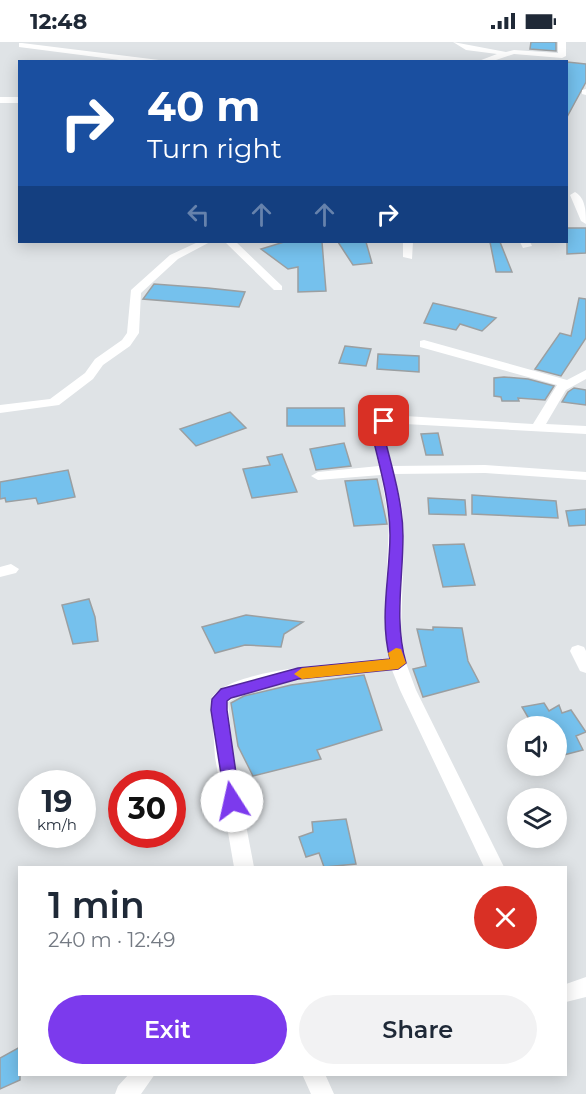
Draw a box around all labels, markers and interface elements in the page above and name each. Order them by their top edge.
text: 12:48 [30,8,87,35]
text: 40 m [147,80,260,132]
icon: right [48,84,126,162]
text: Turn right [147,132,282,165]
icon: left [182,198,215,231]
icon: ahead [245,198,278,231]
icon: ahead [308,198,341,231]
icon: right [371,198,404,231]
pin [358,395,409,446]
icon: arrive [367,404,400,437]
map controls [507,716,567,848]
button: sound [507,716,567,776]
position arrow [200,769,264,833]
speed limit sign: 30 [108,770,186,848]
text: 19 [42,783,72,820]
button: layers [507,788,567,848]
text: km/h [37,815,77,834]
text: 1 min [48,883,145,927]
button: close [474,886,537,949]
text: 240 m · 12:49 [48,928,175,952]
button: Exit [48,995,287,1064]
button: Share [299,995,537,1064]

